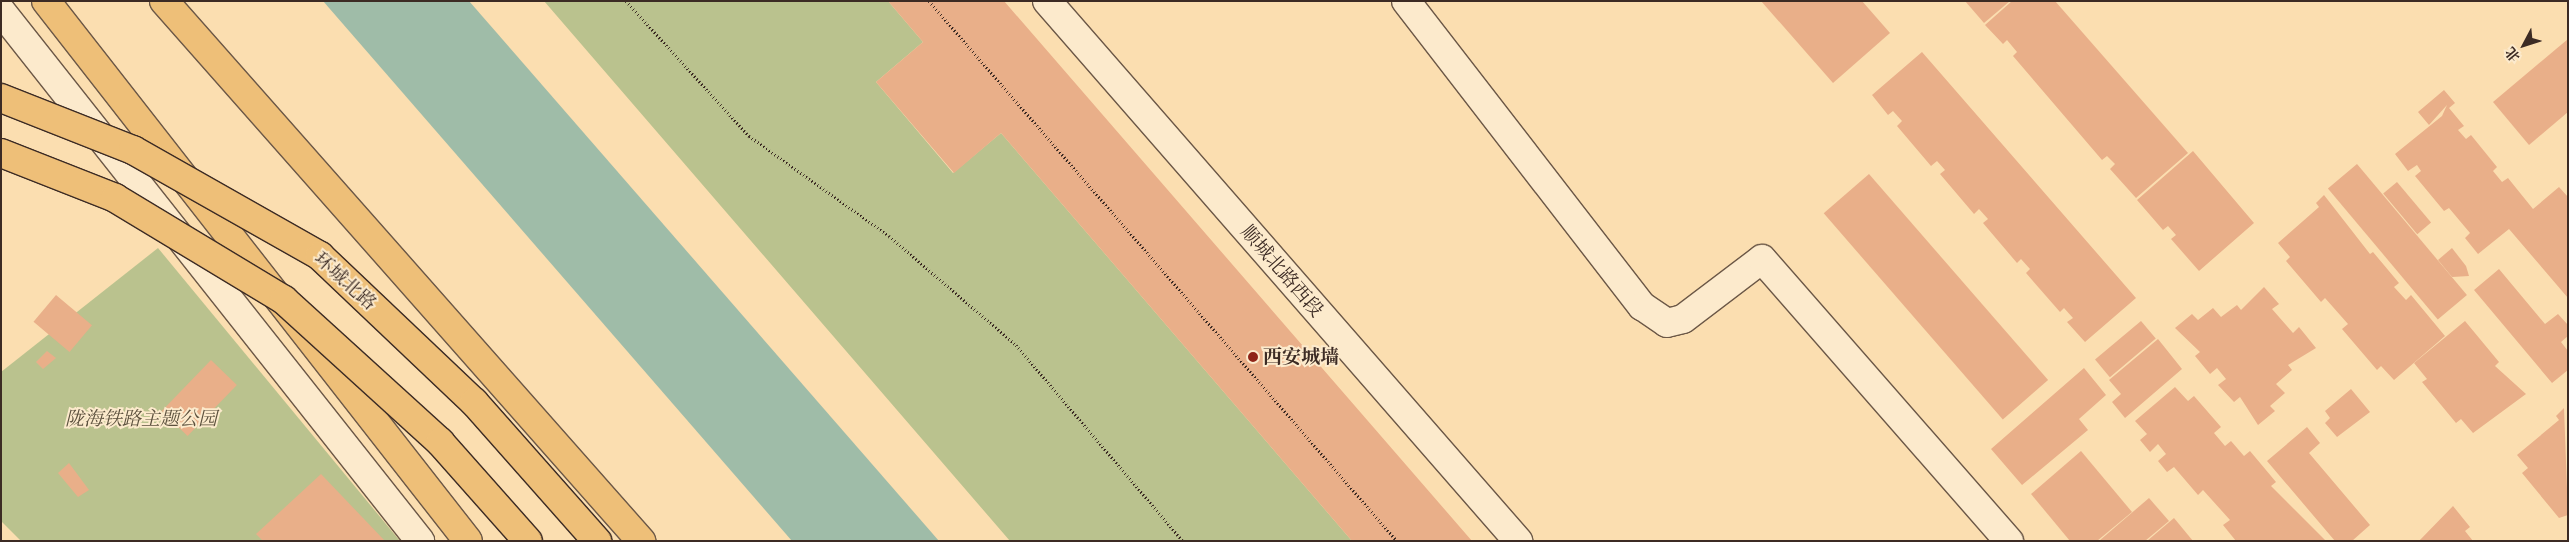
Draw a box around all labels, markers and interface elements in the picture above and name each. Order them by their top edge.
north arrow [2499,20,2549,70]
text: 北 [2501,43,2524,66]
street label: 顺城北路西段 [1236,221,1328,321]
street label: 环城北路 [309,247,381,315]
place label: 西安城墙 [1263,346,1339,368]
marker: 西安城墙 [1247,351,1259,363]
park label: 陇海铁路主题公园 [65,408,217,430]

